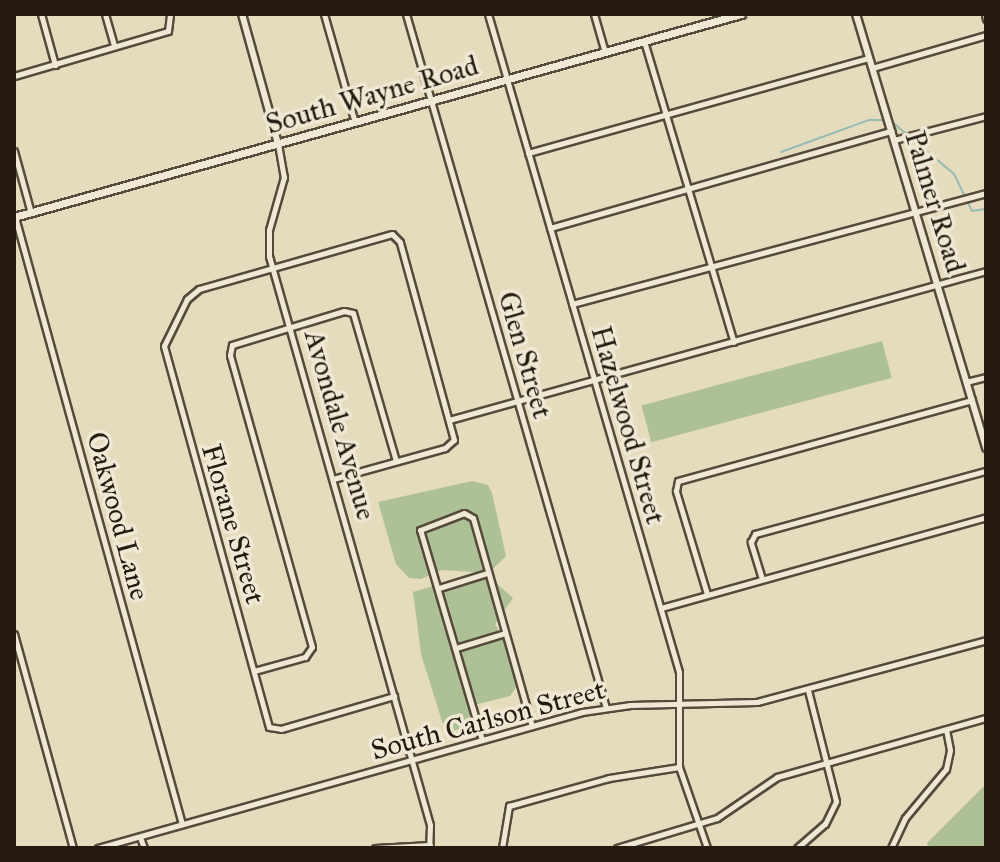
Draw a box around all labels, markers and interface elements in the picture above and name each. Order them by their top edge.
street label: South Wayne Road [262,49,482,141]
street label: Palmer Road [898,127,972,277]
street label: Glen Street [491,288,559,422]
street label: Hazelwood Street [584,322,672,528]
street label: Avondale Avenue [297,326,383,524]
street label: Oakwood Lane [79,428,157,604]
street label: Florane Street [194,440,272,608]
street label: South Carlson Street [367,673,609,767]

